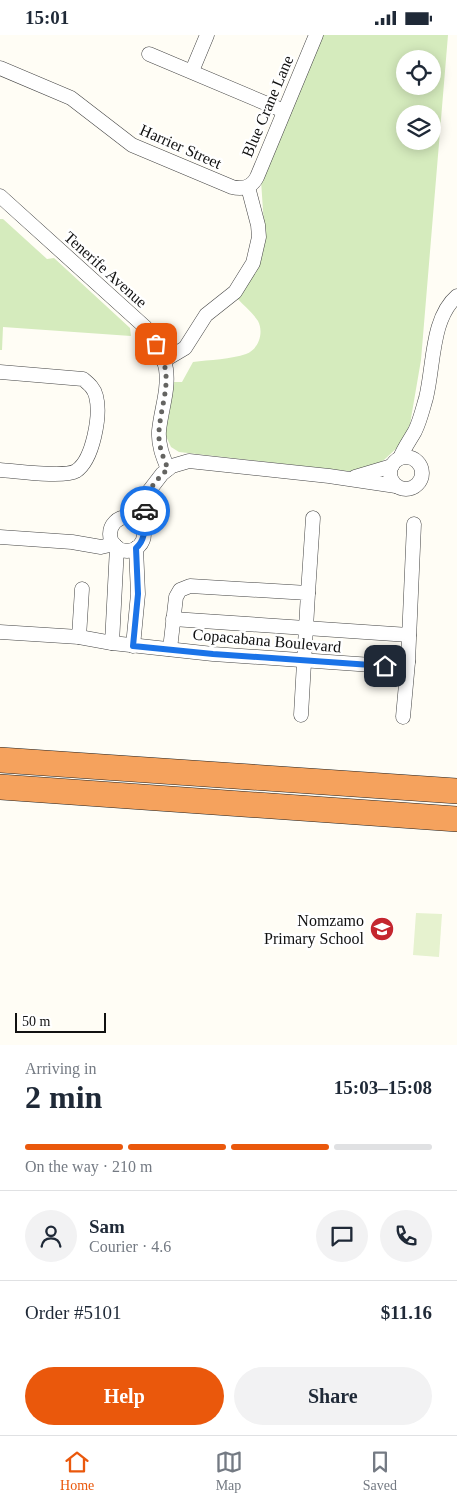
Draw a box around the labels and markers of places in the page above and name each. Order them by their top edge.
pin [135,323,177,365]
pin [364,645,406,687]
place label: Nomzamo Primary School [264,912,365,948]
school or university icon: Nomzamo Primary School [369,916,395,942]

